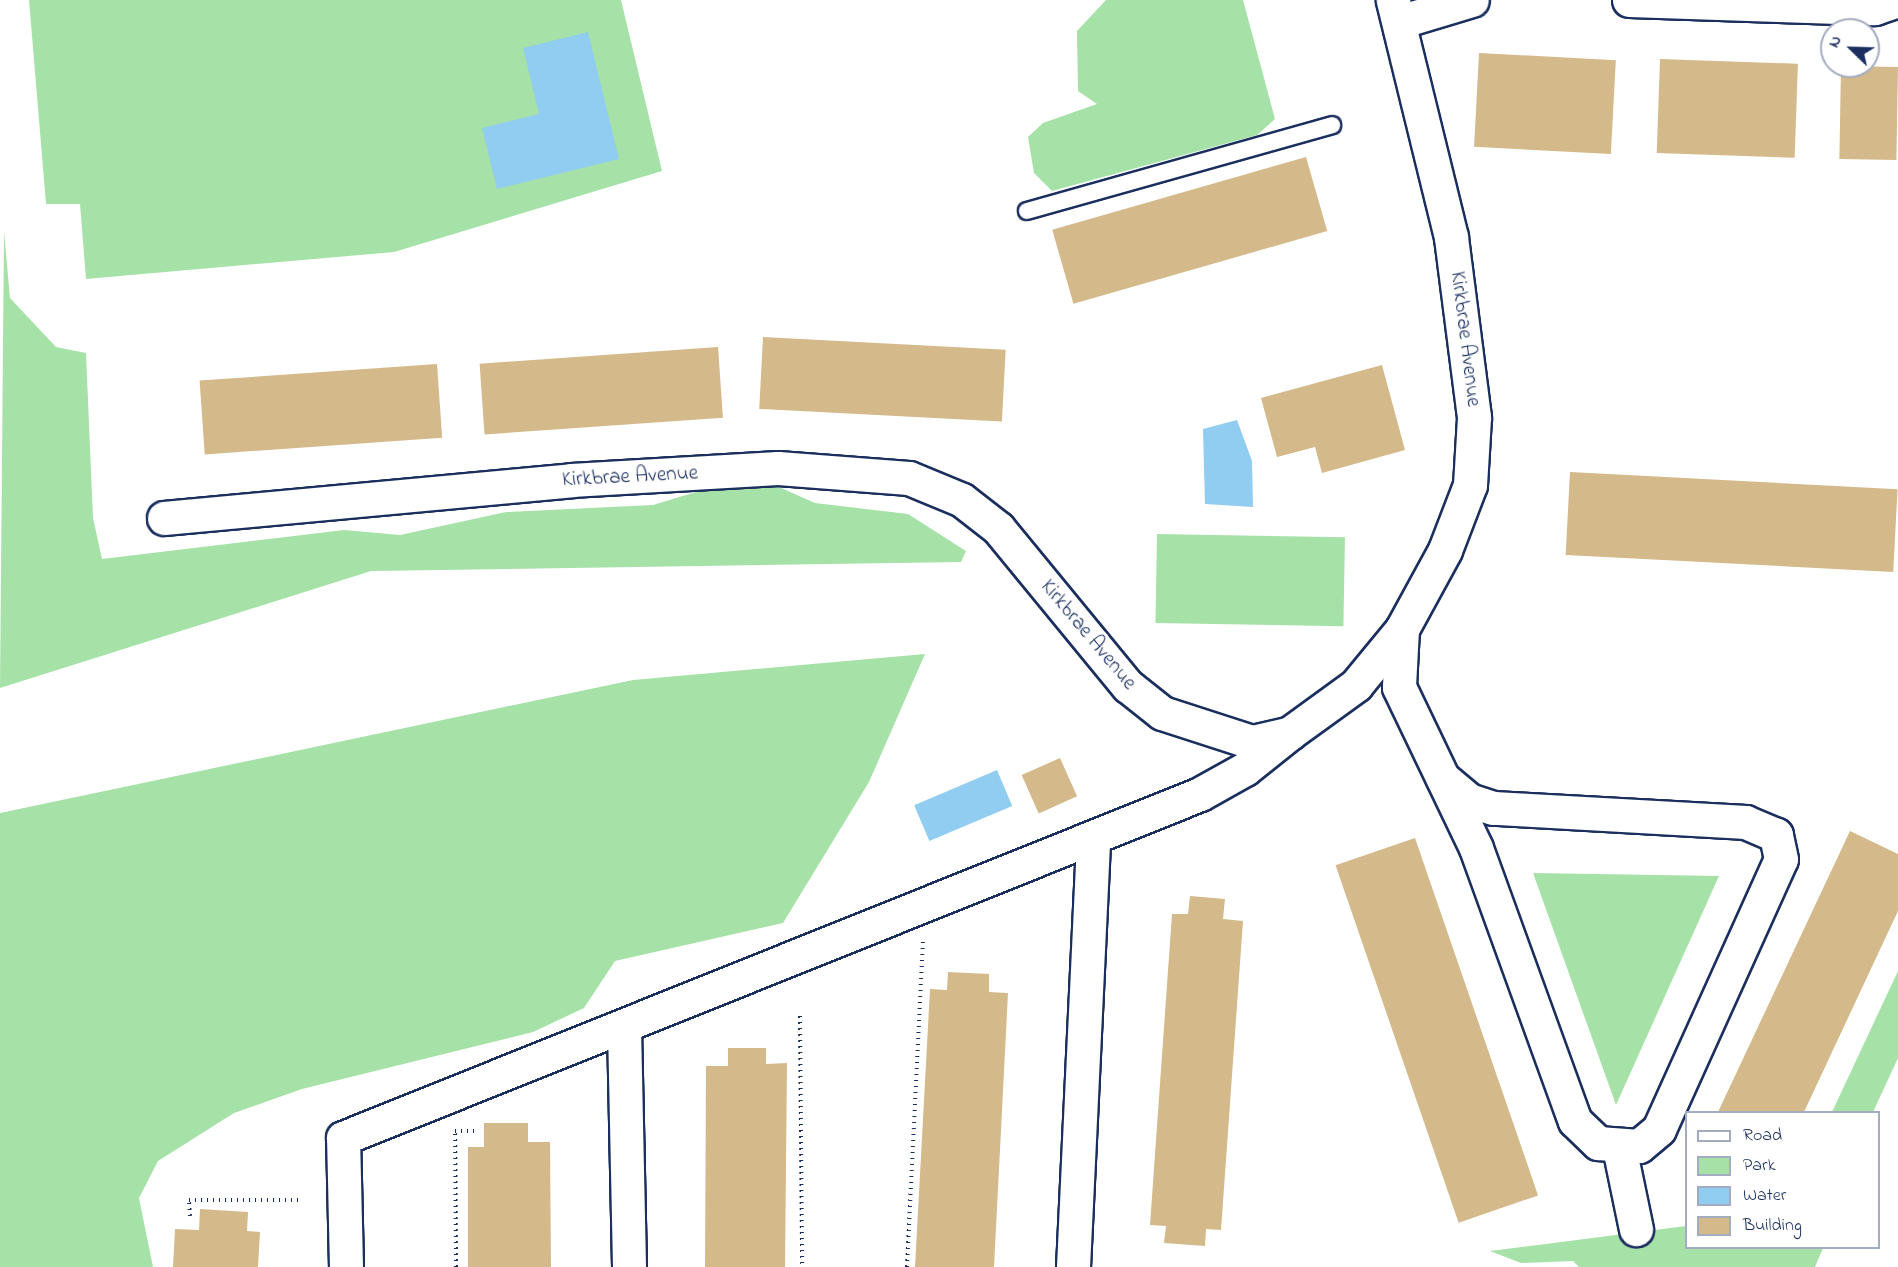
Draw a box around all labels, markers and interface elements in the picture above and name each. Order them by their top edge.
north arrow [1820,18,1880,78]
text: N [1822,32,1848,51]
street label: Kirkbrae Avenue [1444,270,1486,408]
street label: Kirkbrae Avenue [561,461,699,493]
street label: Kirkbrae Avenue [1035,575,1141,695]
legend [1685,1111,1880,1249]
text: Road [1743,1123,1782,1149]
text: Park [1743,1153,1776,1179]
text: Water [1743,1183,1786,1209]
text: Building [1743,1213,1802,1239]

